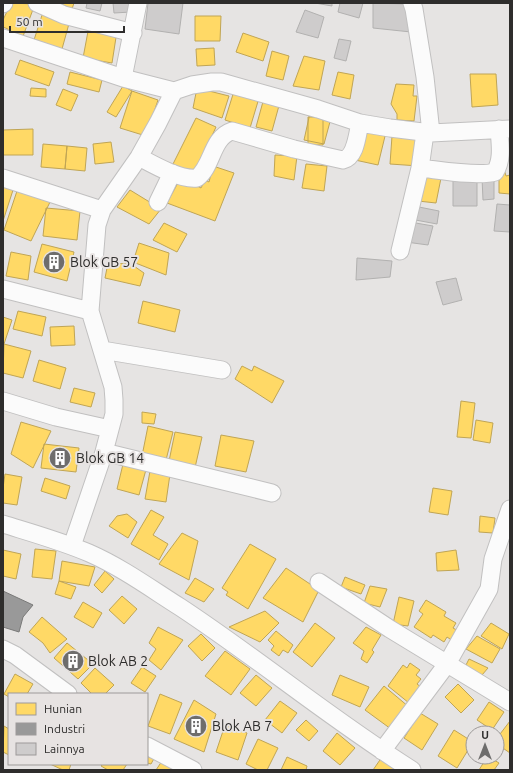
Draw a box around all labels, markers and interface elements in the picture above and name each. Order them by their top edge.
scale bar [10,8,124,34]
text: 50 m [16,15,43,28]
building icon: Blok GB 57 [41,249,67,275]
place label: Blok GB 57 [70,254,138,270]
building icon: Blok GB 14 [47,445,73,471]
place label: Blok GB 14 [76,450,144,466]
building icon: Blok AB 2 [60,648,86,674]
place label: Blok AB 2 [88,653,148,669]
legend [8,693,148,765]
text: Hunian [44,702,82,715]
building icon: Blok AB 7 [183,713,209,739]
place label: Blok AB 7 [212,718,272,734]
text: Industri [44,722,85,735]
north arrow [465,725,505,765]
text: U [481,729,489,741]
text: Lainnya [44,742,85,755]

